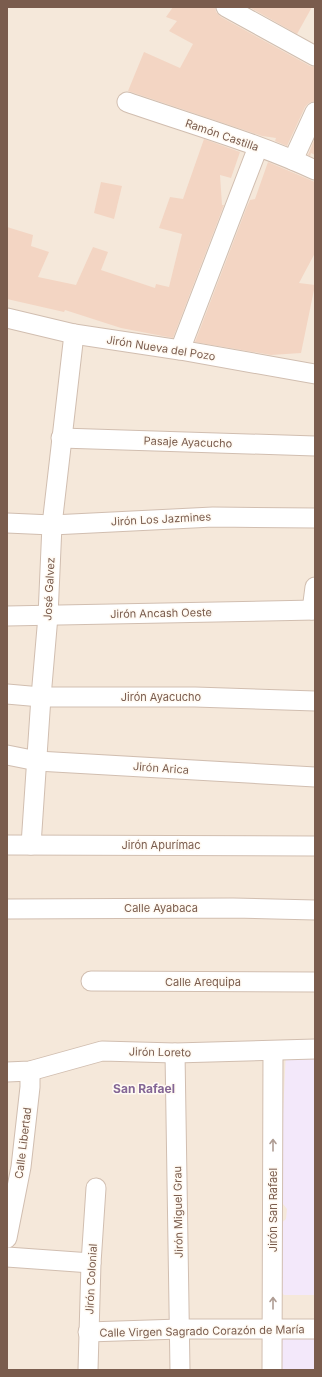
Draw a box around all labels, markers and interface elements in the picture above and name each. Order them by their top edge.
street label: Ramón Castilla [183,116,261,154]
street label: Jirón Nueva del Pozo [105,332,217,364]
street label: Pasaje Ayacucho [143,433,233,451]
street label: Jirón Los Jazmines [111,509,212,529]
street label: José Galvez [40,557,58,621]
street label: Jirón Ancash Oeste [110,605,212,621]
street label: Jirón Ayacucho [121,690,202,704]
street label: Jirón Arica [132,759,190,777]
street label: Jirón Apurímac [122,838,201,852]
street label: Calle Ayabaca [124,901,198,915]
street label: Calle Arequipa [165,975,241,989]
street label: Jirón Loreto [129,1044,192,1060]
district label: San Rafael [113,1081,175,1096]
street label: Calle Libertad [12,1106,34,1180]
one-way arrow [269,1139,277,1152]
street label: Jirón Miguel Grau [170,1166,186,1258]
street label: Jirón San Rafael [266,1168,280,1252]
street label: Jirón Colonial [82,1243,100,1315]
one-way arrow [269,1297,277,1310]
street label: Calle Virgen Sagrado Corazón de María [99,1322,305,1340]

